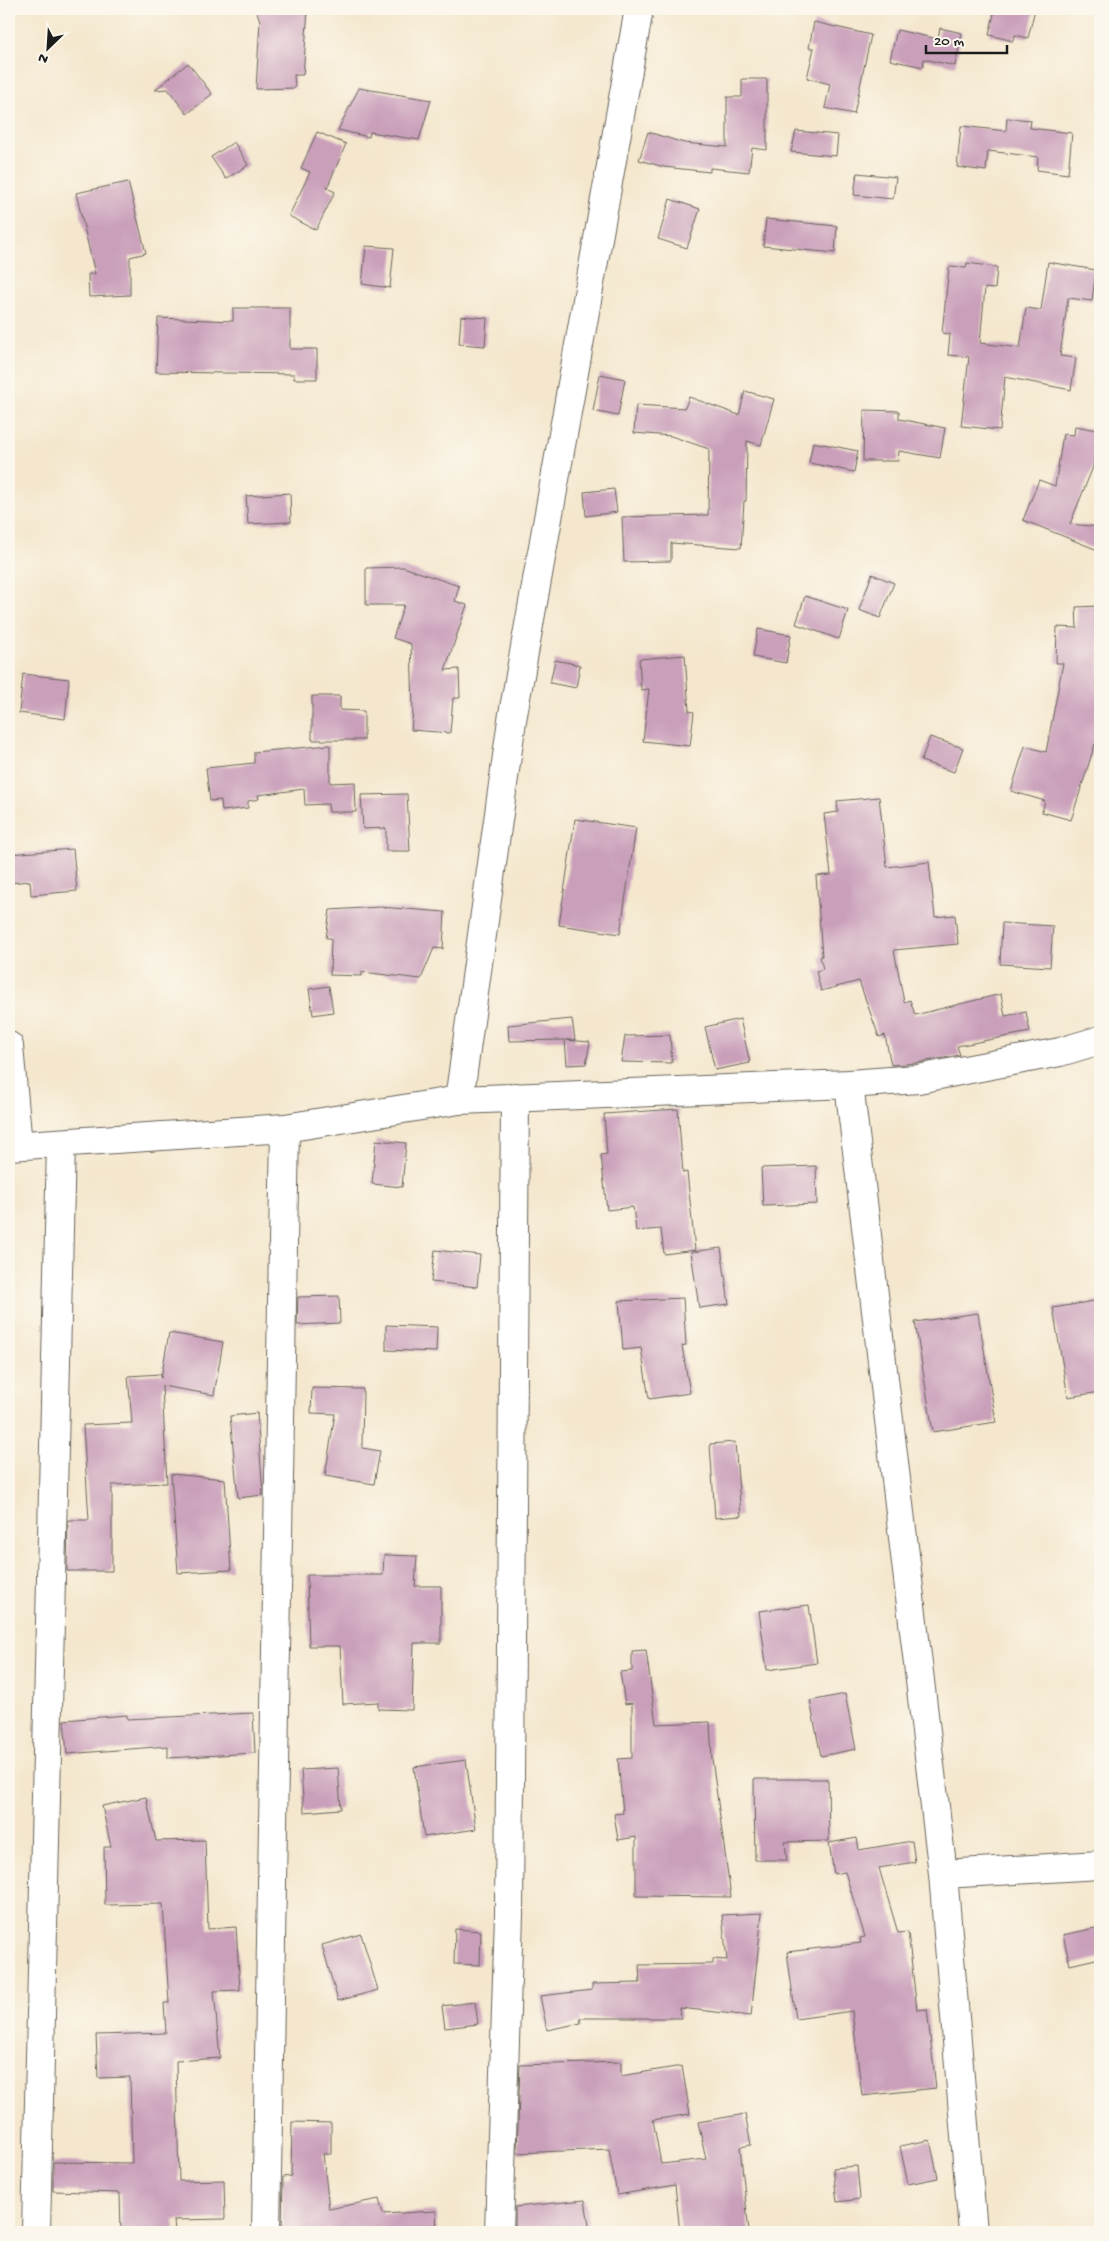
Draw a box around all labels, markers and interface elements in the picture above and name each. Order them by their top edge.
north arrow [22,22,72,72]
scale bar [926,22,1008,54]
text: 20 m [934,33,964,51]
text: N [36,48,51,67]

